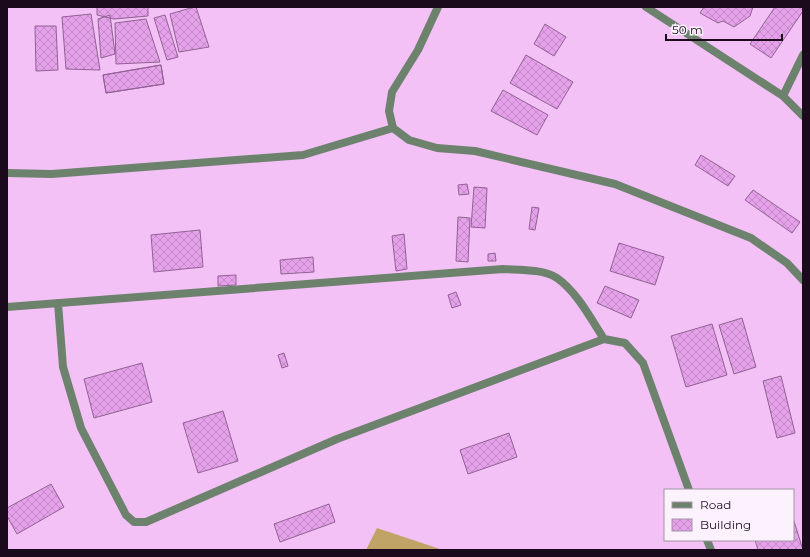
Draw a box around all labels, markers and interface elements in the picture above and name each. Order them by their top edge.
scale bar [666,16,782,42]
text: 50 m [672,22,703,37]
legend [664,489,794,541]
text: Road [700,497,731,512]
text: Building [700,517,751,532]

